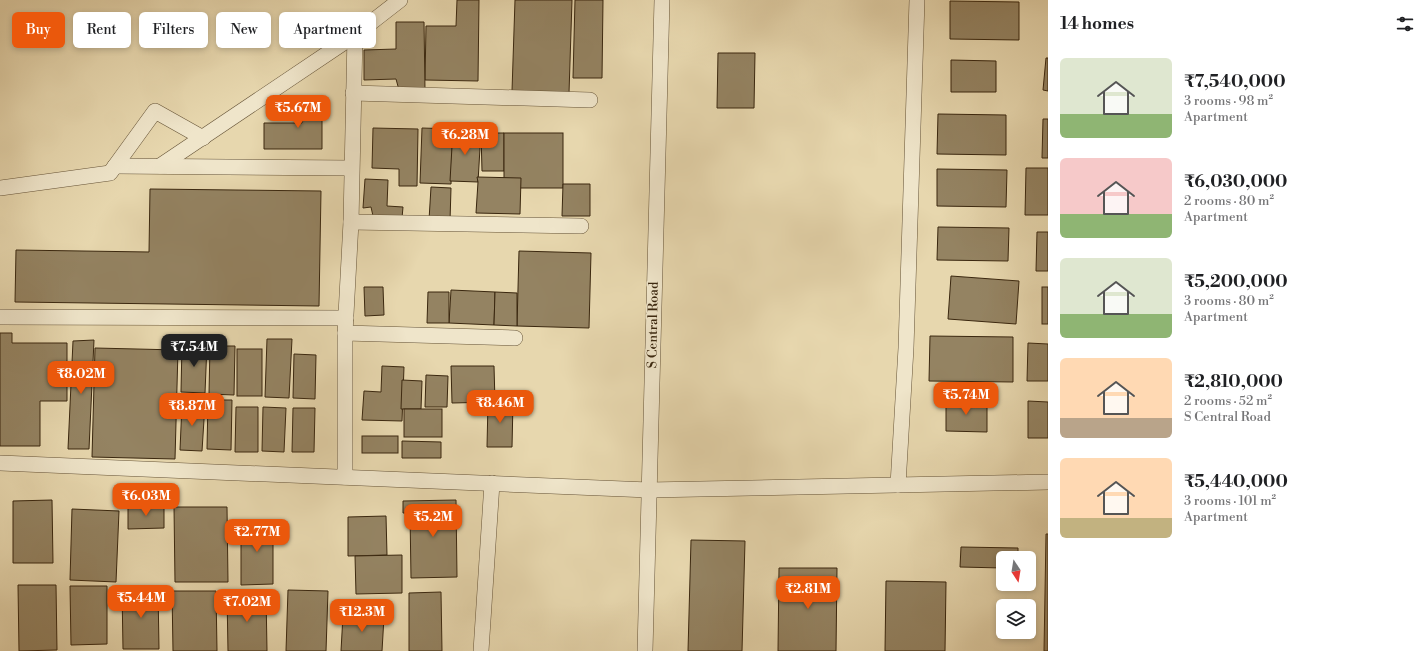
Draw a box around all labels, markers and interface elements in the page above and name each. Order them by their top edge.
chip: Buy [12,12,65,48]
chip: Rent [73,12,131,48]
chip: Filters [139,12,208,48]
chip: New [216,12,271,48]
chip: Apartment [279,12,376,48]
text: 14 homes [1060,13,1134,35]
icon: filters [1394,13,1416,35]
text: ₹7,540,000 [1184,71,1286,93]
icon: home [1092,74,1140,122]
text: 3 rooms · 98 m² [1184,93,1273,109]
pin: ₹5.67M [265,95,331,129]
text: ₹5.67M [275,100,321,116]
text: Apartment [1184,109,1248,125]
pin: ₹6.28M [432,122,498,156]
text: ₹6.28M [441,127,489,143]
text: ₹6,030,000 [1184,171,1287,193]
icon: home [1092,174,1140,222]
text: 2 rooms · 80 m² [1184,193,1274,209]
text: Apartment [1184,209,1248,225]
text: ₹5,200,000 [1184,271,1288,293]
icon: home [1092,274,1140,322]
street label: S Central Road [644,281,662,369]
text: 3 rooms · 80 m² [1184,293,1274,309]
text: Apartment [1184,309,1248,325]
pin: ₹7.54M [161,334,227,368]
text: ₹7.54M [170,339,218,355]
pin: ₹8.02M [48,361,114,395]
text: ₹8.02M [56,366,106,382]
text: ₹2,810,000 [1184,371,1283,393]
icon: home [1092,374,1140,422]
pin: ₹5.74M [933,382,999,416]
text: ₹5.74M [942,387,990,403]
pin: ₹8.46M [467,390,533,424]
pin: ₹8.87M [159,393,225,427]
text: 2 rooms · 52 m² [1184,393,1272,409]
text: ₹8.46M [476,395,524,411]
text: ₹8.87M [168,398,216,414]
text: S Central Road [1184,409,1271,425]
text: ₹5,440,000 [1184,471,1288,493]
icon: home [1092,474,1140,522]
pin: ₹6.03M [113,483,179,517]
text: ₹6.03M [122,488,170,504]
text: 3 rooms · 101 m² [1184,493,1276,509]
pin: ₹5.2M [405,504,461,538]
text: ₹5.2M [413,509,453,525]
text: Apartment [1184,509,1248,525]
pin: ₹2.77M [224,519,290,553]
text: ₹2.77M [234,524,280,540]
north arrow [996,551,1036,591]
map controls [996,551,1036,639]
pin: ₹2.81M [775,576,841,610]
text: ₹2.81M [785,581,831,597]
pin: ₹5.44M [108,585,174,619]
pin: ₹7.02M [214,589,280,623]
text: ₹5.44M [116,590,166,606]
text: ₹7.02M [223,594,271,610]
pin: ₹12.3M [329,599,395,633]
button: layers [996,599,1036,639]
text: ₹12.3M [339,604,385,620]

